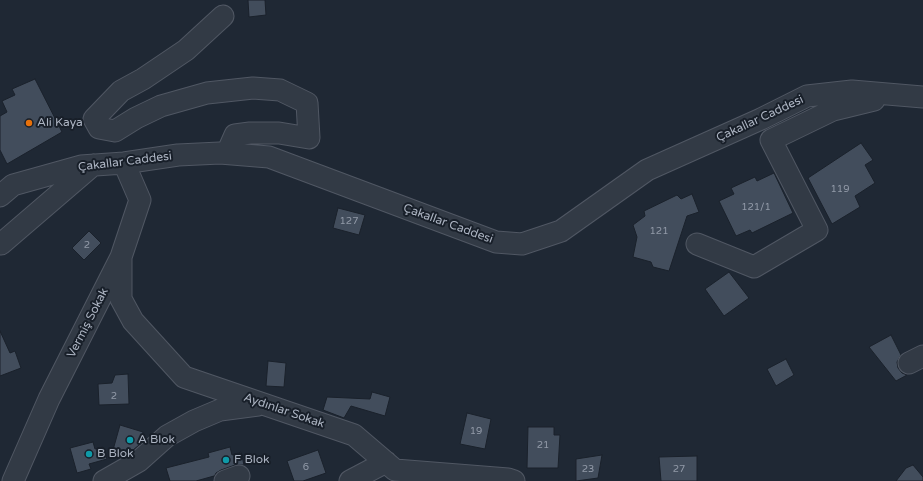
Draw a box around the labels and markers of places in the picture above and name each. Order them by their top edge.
place label: Ali Kaya [37,116,83,130]
marker: Ali Kaya [24,118,34,128]
place label: A Blok [138,433,175,447]
marker: A Blok [125,435,135,445]
place label: B Blok [97,447,133,461]
marker: B Blok [84,449,94,459]
place label: F Blok [234,453,269,467]
marker: F Blok [221,455,231,465]

